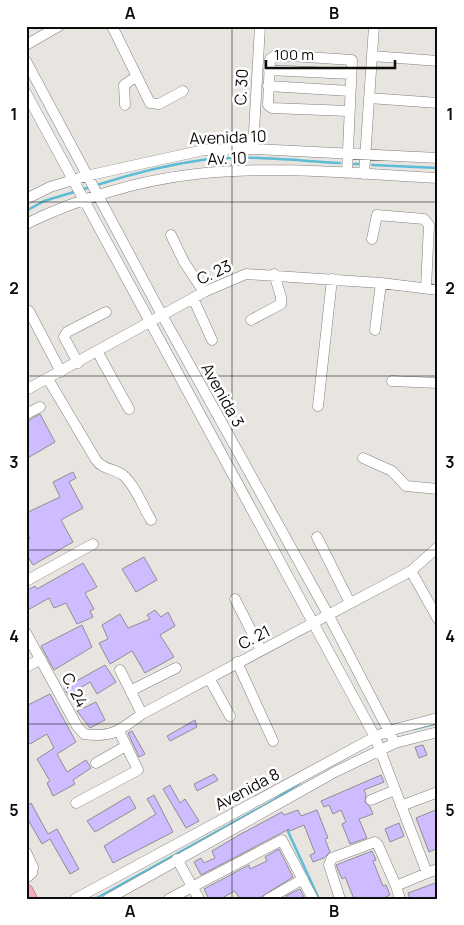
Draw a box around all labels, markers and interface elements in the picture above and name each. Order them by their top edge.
text: A [125,2,136,24]
text: B [329,2,339,24]
scale bar [266,38,395,70]
text: 100 m [274,44,314,65]
street label: C. 30 [229,68,253,106]
text: 1 [10,103,18,125]
text: 1 [446,103,454,125]
street label: Avenida 10 [189,125,267,149]
street label: Av. 10 [207,146,247,170]
street label: C. 23 [193,254,235,290]
text: 2 [9,277,19,299]
text: 2 [445,277,455,299]
street label: Avenida 3 [196,359,250,431]
text: 3 [9,451,19,473]
text: 3 [445,451,455,473]
street label: C. 21 [234,620,274,654]
text: 4 [9,625,19,647]
text: 4 [445,625,455,647]
street label: C. 24 [57,669,93,711]
street label: Avenida 8 [211,763,283,815]
text: 5 [9,799,19,821]
text: 5 [445,799,455,821]
text: A [125,900,136,922]
text: B [329,900,339,922]

